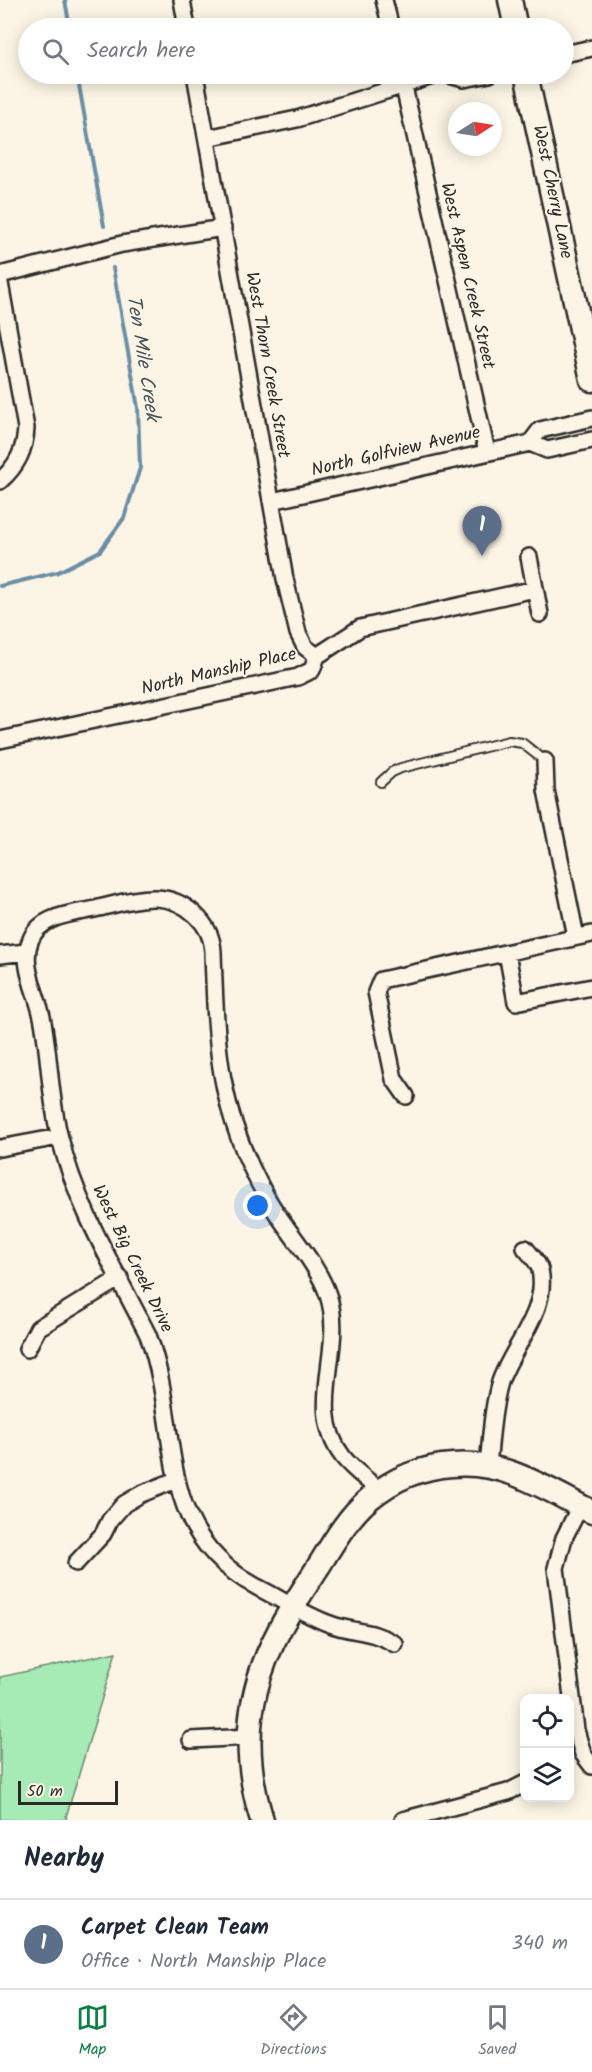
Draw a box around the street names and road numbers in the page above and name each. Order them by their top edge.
street label: West Cherry Lane [524,122,580,262]
street label: West Aspen Creek Street [431,180,503,373]
street label: West Thorn Creek Street [236,270,298,461]
street label: North Golfview Avenue [309,418,483,486]
street label: North Manship Place [139,640,299,704]
street label: West Big Creek Drive [84,1180,180,1338]

